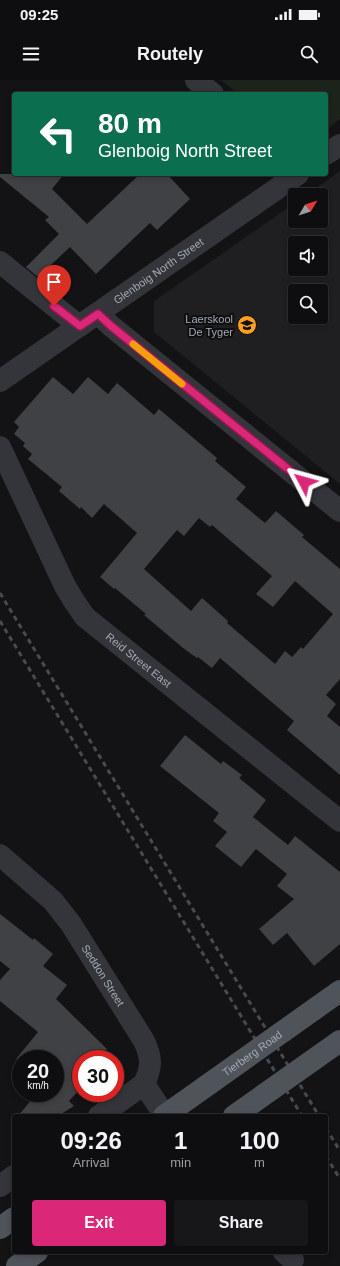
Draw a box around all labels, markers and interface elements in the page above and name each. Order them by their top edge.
text: 09:25 [20,6,58,23]
icon: menu [20,43,42,65]
icon: search [298,43,320,65]
text: Routely [137,44,203,64]
icon: left [32,108,84,160]
text: 80 m [98,108,162,139]
text: Glenboig North Street [98,141,272,161]
north arrow [288,188,328,228]
map controls [288,188,328,324]
street label: Glenboig North Street [111,236,206,306]
button: sound [288,236,328,276]
pin [37,265,71,306]
icon: arrive [43,271,65,293]
button: search [288,284,328,324]
place label: Laerskool De Tyger [185,313,233,338]
school or university icon: Laerskool De Tyger [236,314,258,336]
position arrow [283,461,325,503]
street label: Reid Street East [104,630,174,690]
street label: Seddon Street [79,942,127,1008]
street label: Tierberg Road [220,1028,284,1079]
speed limit sign: 30 [72,1050,124,1102]
text: 20 [27,1060,49,1082]
text: km/h [27,1080,49,1091]
text: 09:26 [60,1127,122,1154]
text: 1 [174,1127,187,1154]
text: 100 [240,1127,280,1154]
text: Arrival [73,1155,110,1170]
text: min [170,1155,191,1170]
text: m [254,1155,265,1170]
button: Exit [32,1200,166,1246]
button: Share [174,1200,308,1246]

